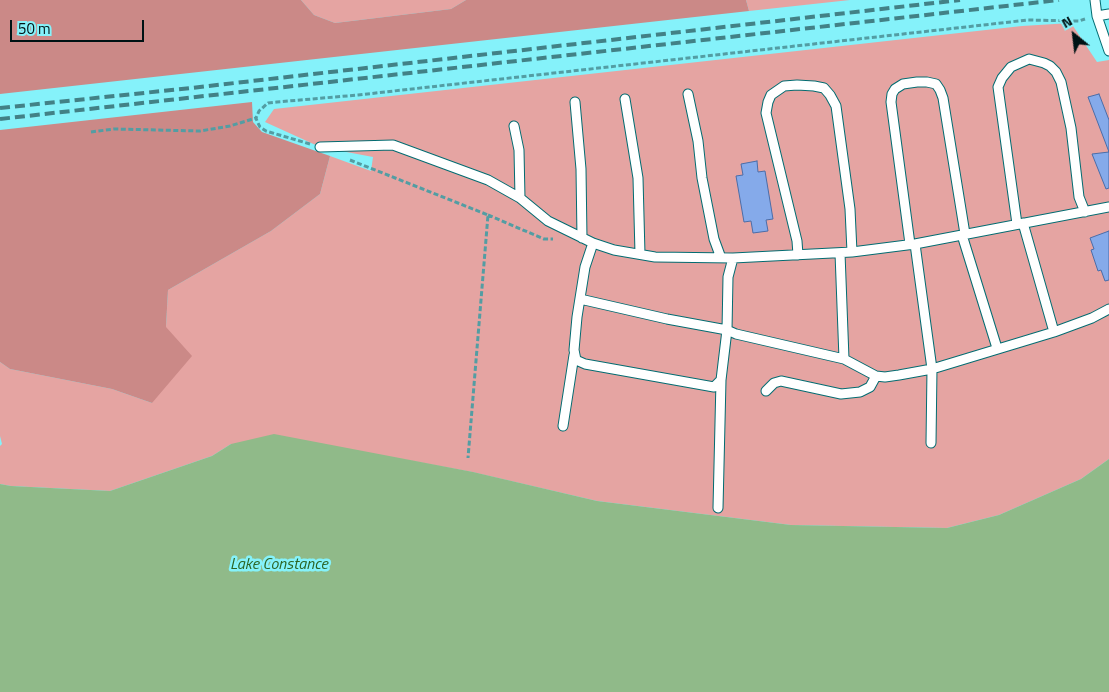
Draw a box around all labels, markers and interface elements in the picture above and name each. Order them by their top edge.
scale bar [12,10,146,42]
north arrow [1049,10,1099,60]
text: N [1057,10,1076,33]
text: 50 m [18,17,51,40]
water label: Lake Constance [230,555,328,575]

